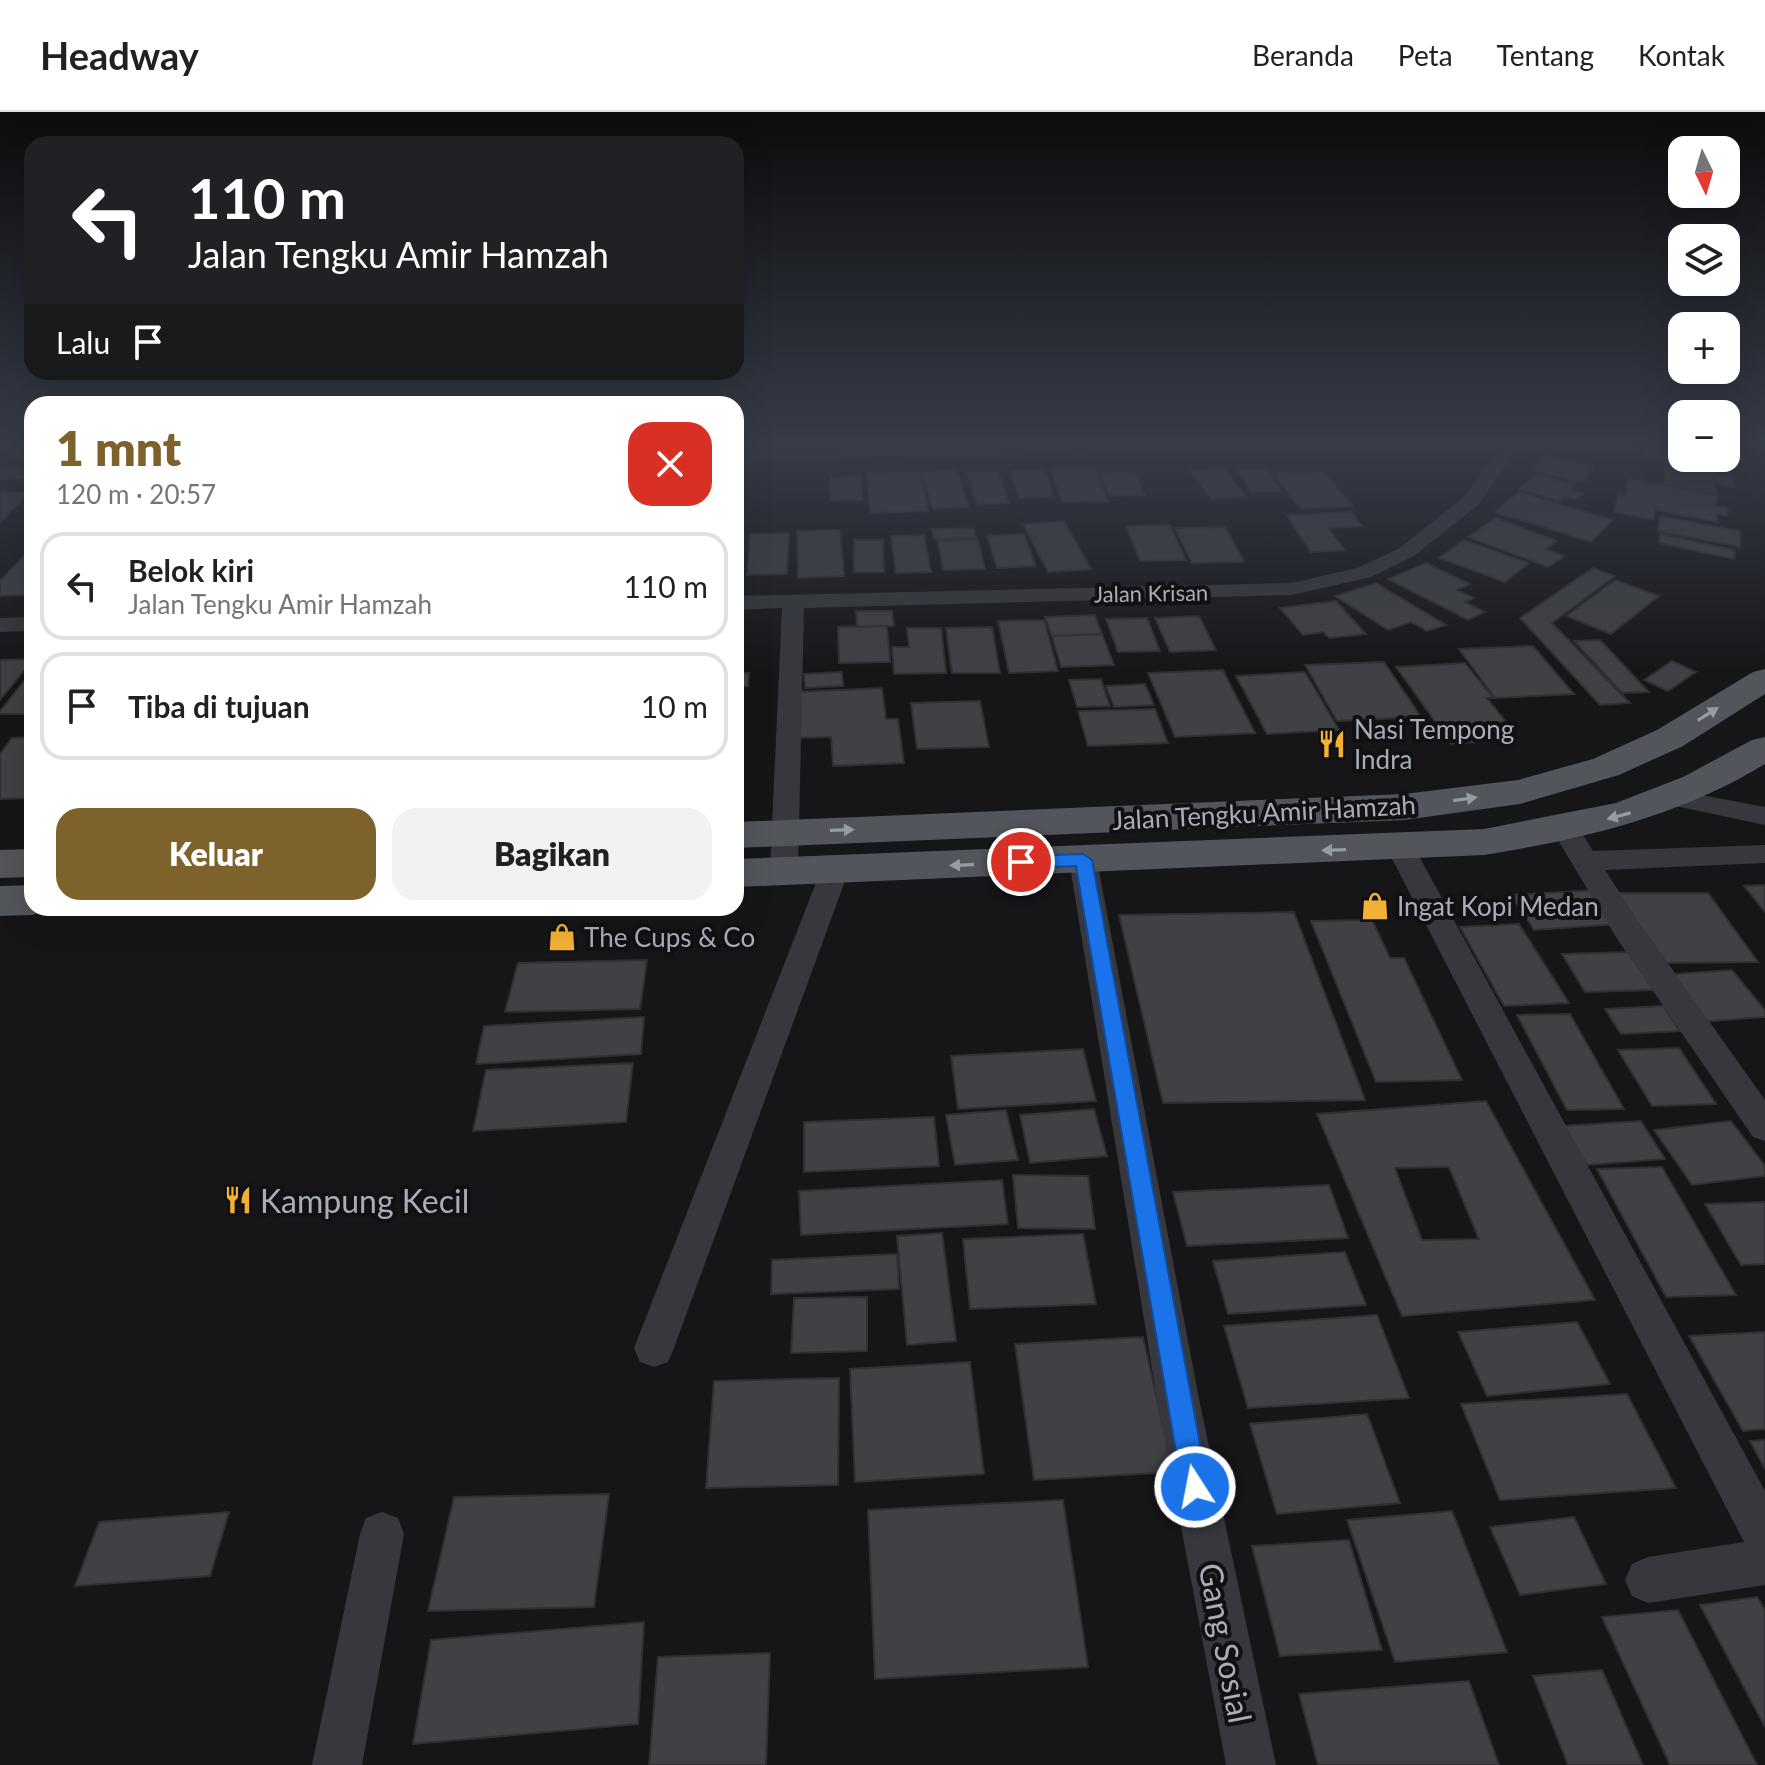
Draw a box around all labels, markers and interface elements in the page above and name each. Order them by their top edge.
text: Headway [40,32,199,78]
text: Beranda [1252,38,1354,72]
text: Peta [1398,38,1453,72]
text: Tentang [1497,38,1594,72]
text: Kontak [1638,38,1725,72]
north arrow [1668,136,1740,208]
map controls [1668,136,1740,472]
text: 110 m [188,164,346,231]
icon: left [56,168,160,272]
button: layers [1668,224,1740,296]
text: Jalan Tengku Amir Hamzah [188,232,609,276]
button: + [1668,312,1740,384]
icon: arrive [126,320,170,364]
text: Lalu [56,324,110,360]
button: − [1668,400,1740,472]
text: 1 mnt [56,419,181,476]
button: close [628,422,712,506]
text: 120 m · 20:57 [56,478,216,510]
text: Belok kiri [128,552,254,588]
icon: left [60,564,104,608]
text: 110 m [623,568,708,604]
street label: Jalan Krisan [1094,579,1208,607]
text: Jalan Tengku Amir Hamzah [128,588,432,620]
icon: arrive [60,684,104,728]
text: Tiba di tujuan [128,688,310,724]
text: 10 m [641,688,708,724]
one-way arrow [1697,708,1719,722]
place label: Nasi Tempong Indra [1354,713,1514,775]
restaurant icon: Nasi Tempong Indra [1317,729,1347,759]
street label: Jalan Tengku Amir Hamzah [1111,788,1417,836]
one-way arrow [1453,792,1478,805]
button: Keluar [56,808,376,900]
button: Bagikan [392,808,712,900]
one-way arrow [1607,810,1631,823]
one-way arrow [830,824,855,837]
pin [987,828,1055,896]
icon: arrive [999,840,1043,884]
one-way arrow [1321,843,1346,856]
one-way arrow [949,858,974,871]
place label: Ingat Kopi Medan [1397,890,1599,922]
shop icon: Ingat Kopi Medan [1360,891,1390,921]
place label: The Cups & Co [584,921,755,953]
shop icon: The Cups & Co [547,922,577,952]
place label: Kampung Kecil [260,1181,469,1220]
restaurant icon: Kampung Kecil [223,1185,253,1215]
position arrow [1153,1445,1237,1529]
street label: Gang Sosial [1191,1560,1261,1726]

